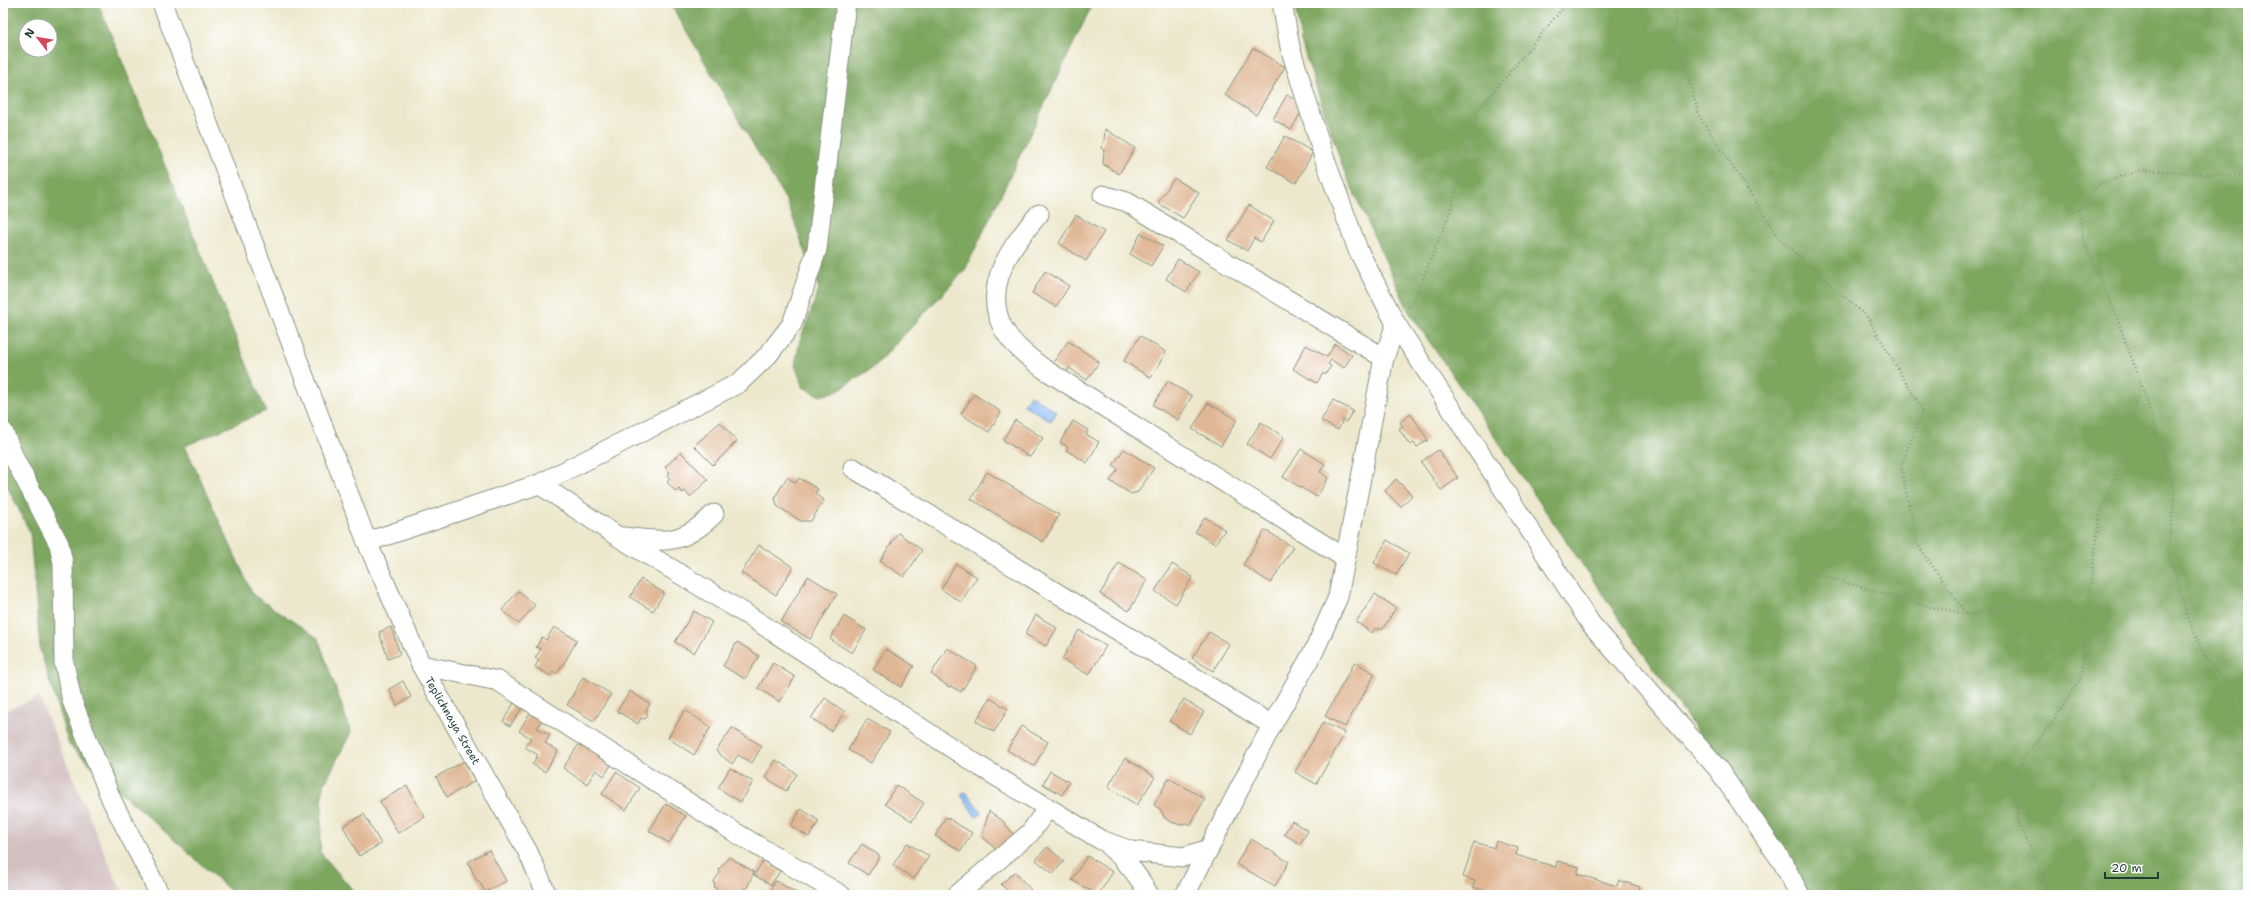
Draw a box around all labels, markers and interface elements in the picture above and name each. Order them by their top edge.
north arrow [18,18,58,58]
text: N [21,25,39,41]
street label: Teplichnaya Street [422,674,484,767]
scale bar [2105,854,2158,880]
text: 20 m [2111,860,2142,876]

